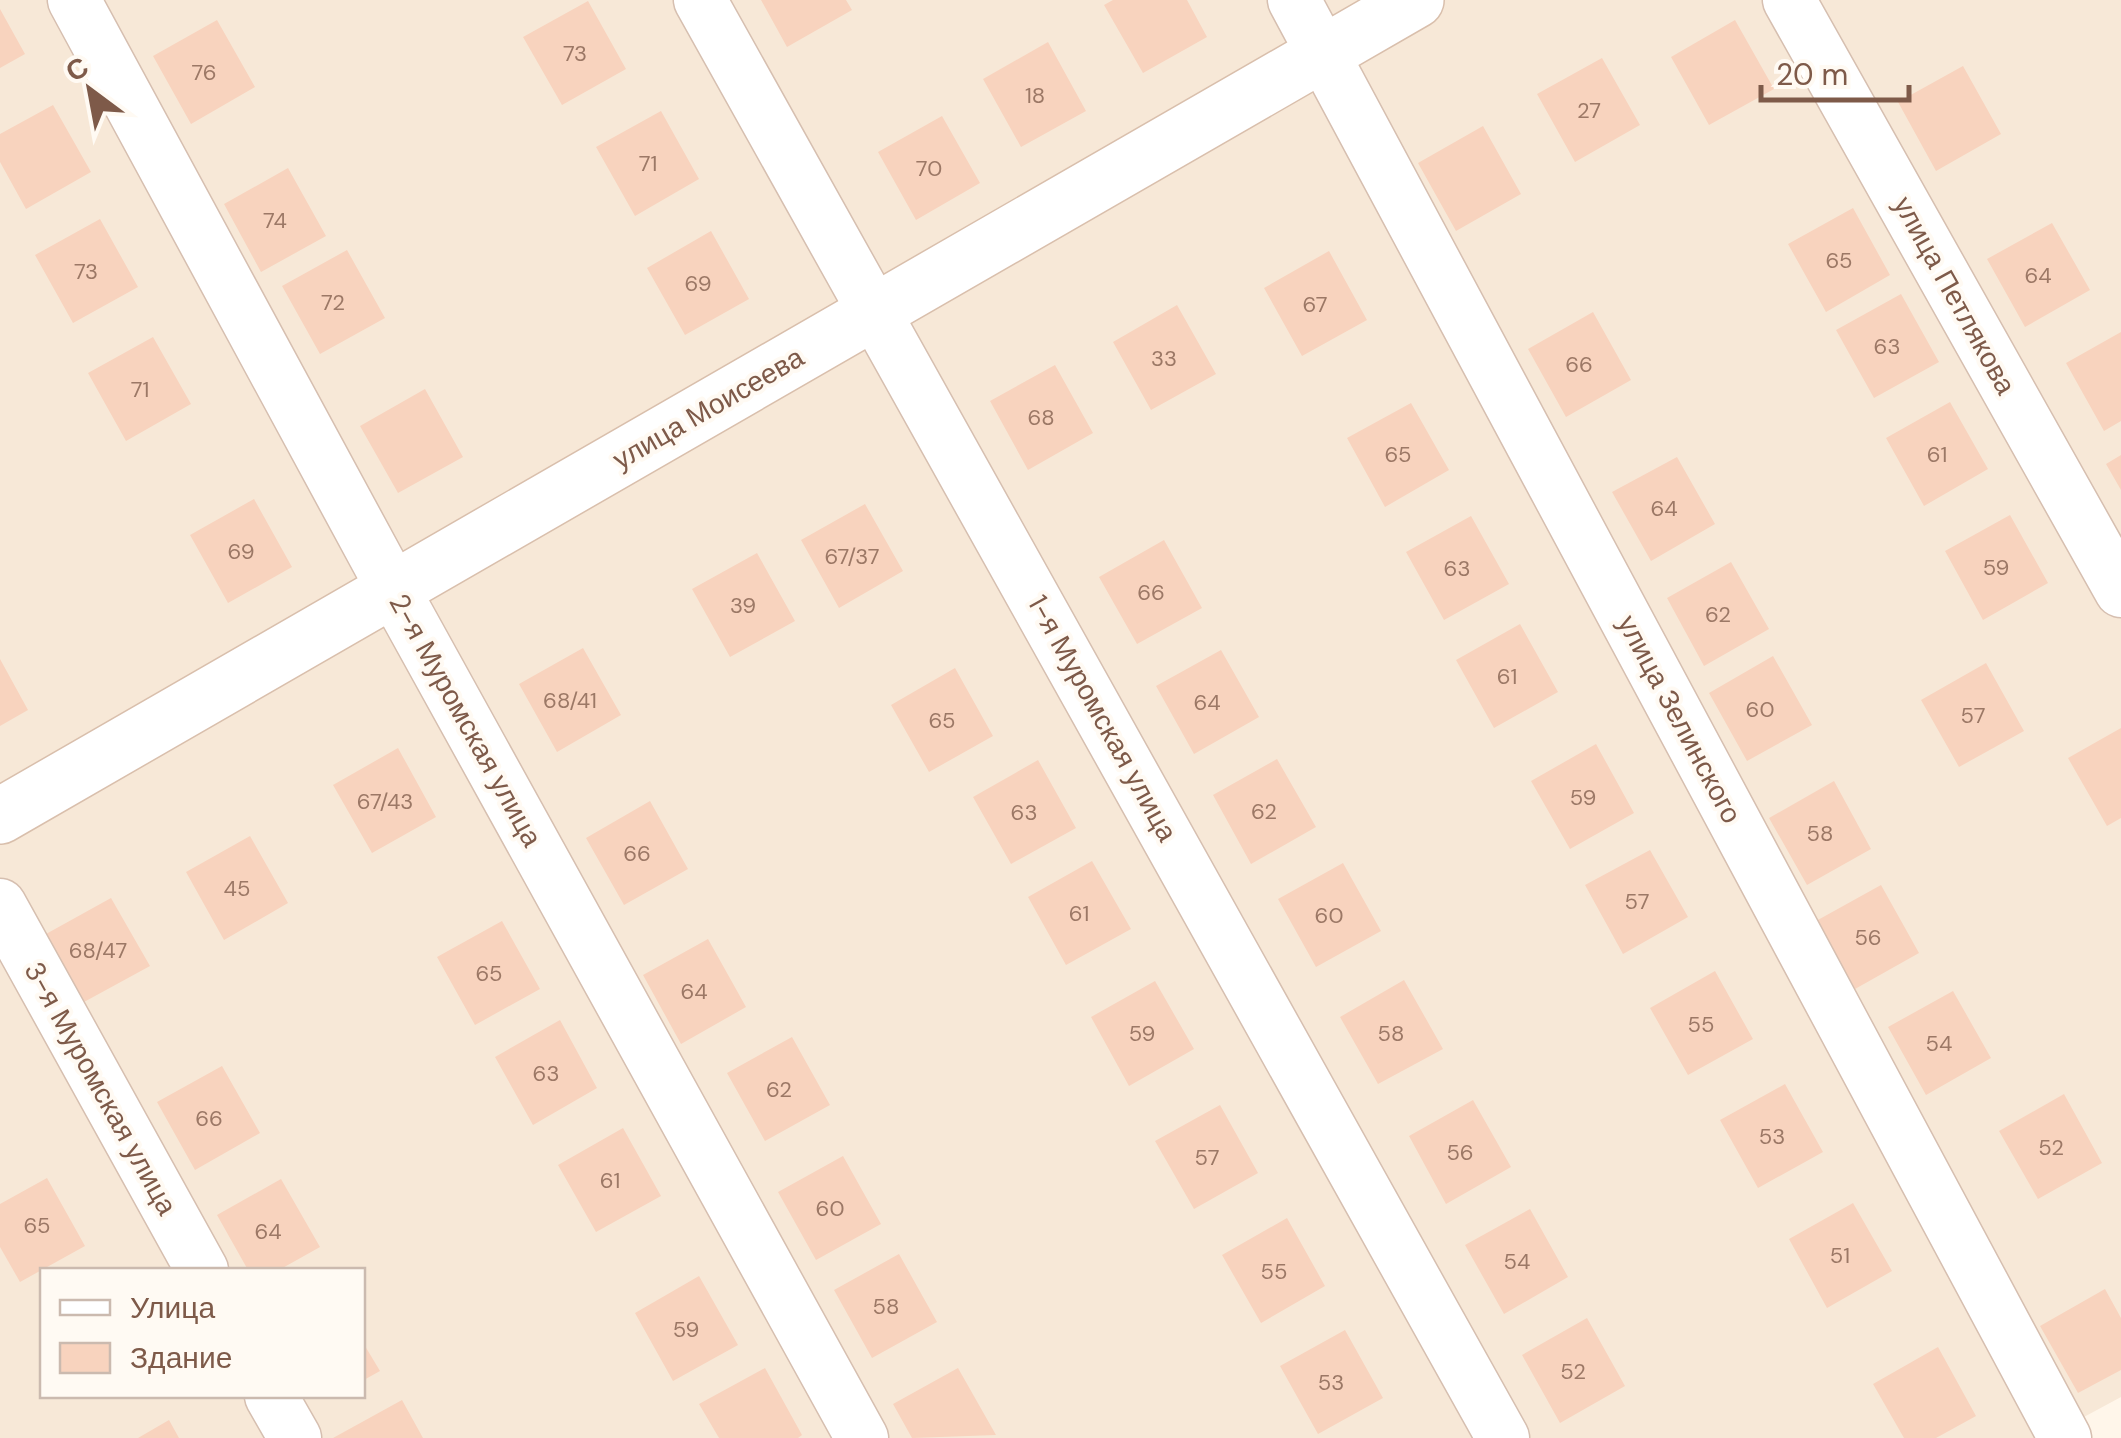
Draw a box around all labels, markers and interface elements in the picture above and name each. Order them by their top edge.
house number: 73 [563,39,587,68]
north arrow [40,40,140,140]
scale bar [1761,40,1908,102]
text: С [59,48,95,90]
text: 20 m [1776,55,1848,94]
house number: 76 [192,58,217,87]
house number: 18 [1025,81,1045,110]
house number: 27 [1577,96,1601,125]
house number: 71 [639,149,657,178]
house number: 70 [916,154,942,183]
street label: улица Петлякова [1885,190,2025,401]
house number: 74 [263,206,287,235]
house number: 65 [1826,246,1852,275]
house number: 73 [74,257,98,286]
house number: 64 [2024,261,2052,290]
house number: 69 [684,269,712,298]
house number: 72 [321,288,345,317]
house number: 67 [1303,290,1328,319]
house number: 63 [1874,332,1900,361]
street label: улица Моисеева [606,339,811,478]
house number: 33 [1151,344,1177,373]
house number: 66 [1565,350,1593,379]
house number: 71 [131,375,149,404]
house number: 68 [1027,403,1055,432]
house number: 65 [1385,440,1411,469]
house number: 61 [1927,440,1947,469]
house number: 64 [1650,494,1678,523]
house number: 69 [227,537,255,566]
house number: 67/37 [824,542,880,571]
house number: 59 [1983,553,2009,582]
house number: 63 [1444,554,1470,583]
house number: 66 [1137,578,1165,607]
street label: 2-я Муромская улица [381,587,551,854]
street label: 1-я Муромская улица [1019,588,1186,848]
house number: 39 [730,591,756,620]
house number: 62 [1705,600,1731,629]
street label: улица Зелинского [1609,609,1750,830]
house number: 61 [1497,662,1517,691]
house number: 68/41 [543,686,597,715]
house number: 64 [1193,688,1221,717]
house number: 60 [1746,695,1774,724]
house number: 57 [1961,701,1985,730]
house number: 65 [929,706,955,735]
house number: 59 [1570,783,1596,812]
house number: 67/43 [357,787,413,816]
house number: 62 [1251,797,1277,826]
house number: 63 [1011,798,1037,827]
house number: 58 [1807,819,1833,848]
house number: 66 [623,839,651,868]
house number: 45 [224,874,250,903]
house number: 57 [1625,887,1649,916]
house number: 61 [1069,899,1089,928]
house number: 60 [1315,901,1343,930]
house number: 56 [1854,923,1882,952]
house number: 68/47 [69,936,127,965]
street label: 3-я Муромская улица [16,955,186,1222]
house number: 65 [476,959,502,988]
house number: 64 [680,977,708,1006]
house number: 55 [1688,1010,1714,1039]
house number: 59 [1129,1019,1155,1048]
house number: 58 [1378,1019,1404,1048]
house number: 54 [1926,1029,1952,1058]
house number: 63 [533,1059,559,1088]
house number: 62 [766,1075,792,1104]
house number: 66 [195,1104,223,1133]
house number: 53 [1759,1122,1785,1151]
house number: 52 [2038,1133,2064,1162]
house number: 56 [1446,1138,1474,1167]
house number: 57 [1195,1143,1219,1172]
house number: 61 [600,1166,620,1195]
house number: 60 [816,1194,844,1223]
house number: 65 [24,1211,50,1240]
house number: 64 [254,1217,282,1246]
house number: 51 [1830,1241,1850,1270]
house number: 54 [1504,1247,1530,1276]
house number: 55 [1261,1257,1287,1286]
legend [40,1268,365,1398]
text: Улица [130,1288,215,1327]
house number: 58 [873,1292,899,1321]
house number: 59 [673,1315,699,1344]
text: Здание [130,1338,232,1377]
house number: 52 [1560,1357,1586,1386]
house number: 53 [1318,1368,1344,1397]

